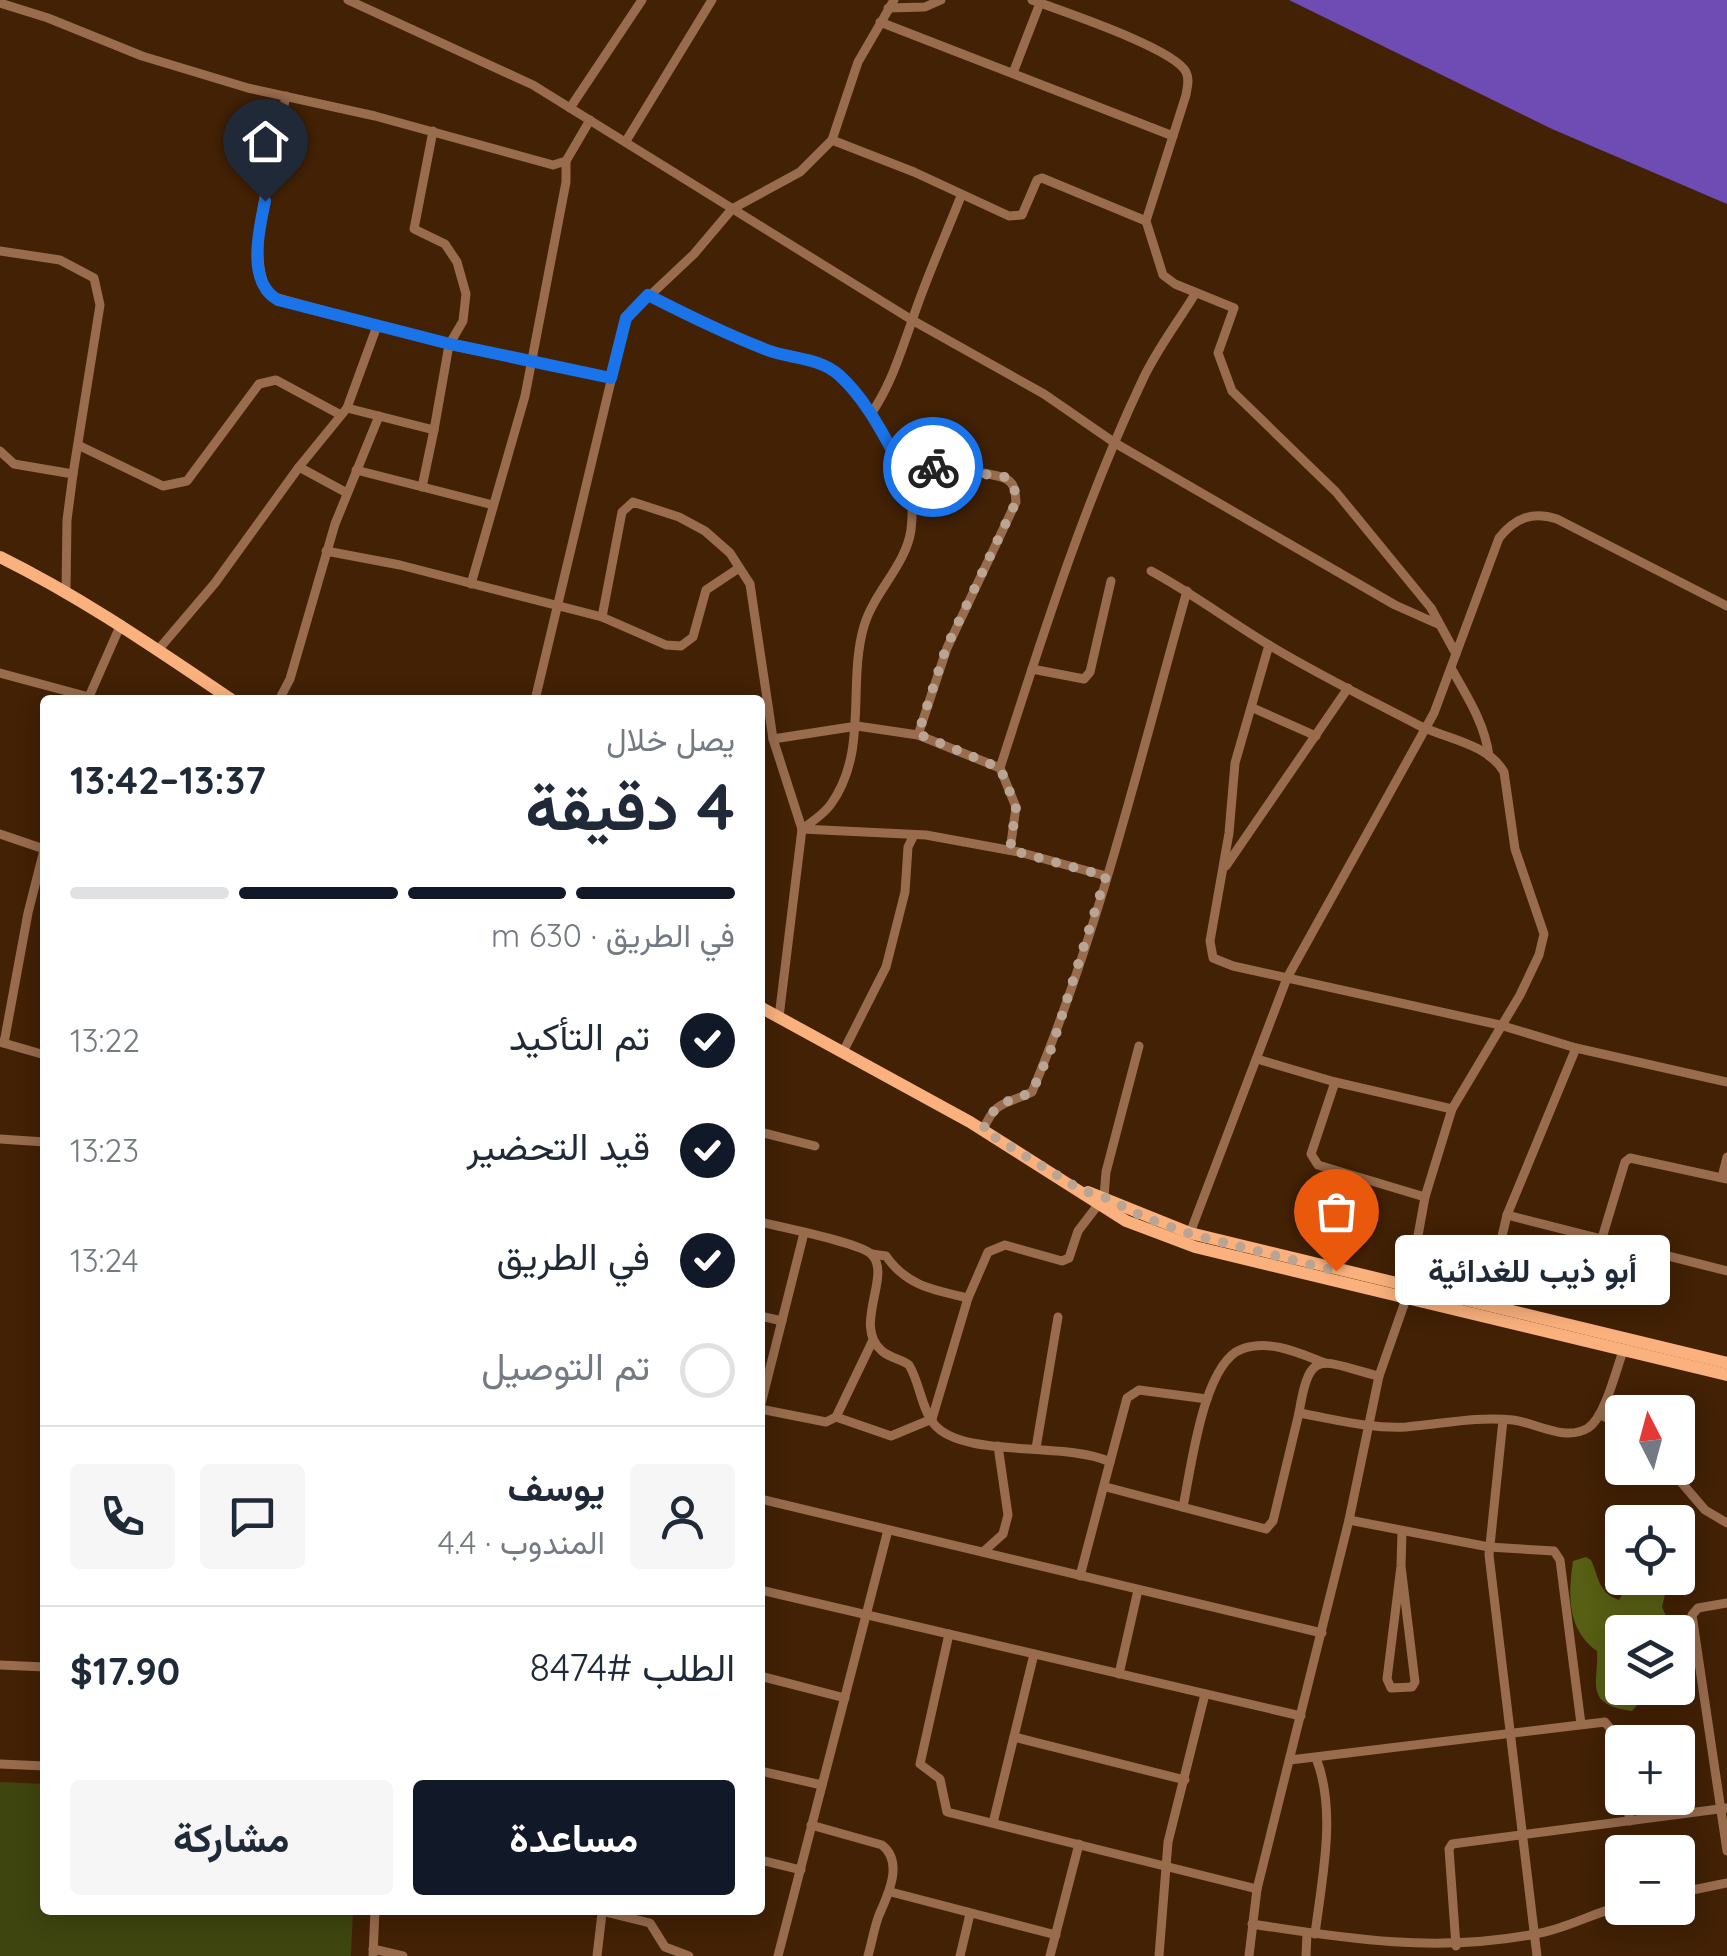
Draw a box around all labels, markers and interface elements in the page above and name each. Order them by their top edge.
pin [223,99,308,202]
icon: home [238,114,293,169]
courier [883,417,983,517]
icon: bike [906,440,961,495]
text: يصل خلال [606,719,735,759]
text: 13:37–13:42 [70,756,266,804]
text: 4 دقيقة [525,765,735,846]
text: في الطريق · 630 m [491,915,735,955]
text: تم التأكيد [509,1012,650,1060]
icon: check [680,1013,735,1068]
text: 13:22 [70,1020,140,1060]
text: قيد التحضير [467,1122,650,1170]
icon: check [680,1123,735,1178]
text: 13:23 [70,1130,139,1170]
pin [1294,1169,1379,1272]
icon: bag [1309,1184,1364,1239]
text: في الطريق [496,1232,650,1280]
icon: check [680,1233,735,1288]
callout: أبو ذيب للغدائية [1396,1236,1671,1306]
text: 13:24 [70,1240,139,1280]
text: أبو ذيب للغدائية [1428,1250,1637,1290]
text: تم التوصيل [481,1342,650,1390]
north arrow [1605,1395,1695,1485]
map controls [1605,1395,1695,1925]
text: يوسف [508,1463,605,1511]
button: phone [70,1464,175,1569]
button: chat [200,1464,305,1569]
button: person [630,1464,735,1569]
button: locate [1605,1505,1695,1595]
text: المندوب · 4.4 [438,1522,605,1562]
button: layers [1605,1615,1695,1705]
text: الطلب #8474 [530,1643,735,1691]
text: $17.90 [70,1647,180,1695]
button: + [1605,1725,1695,1815]
button: مشاركة [70,1780,393,1895]
button: مساعدة [413,1780,735,1895]
button: − [1605,1835,1695,1925]

